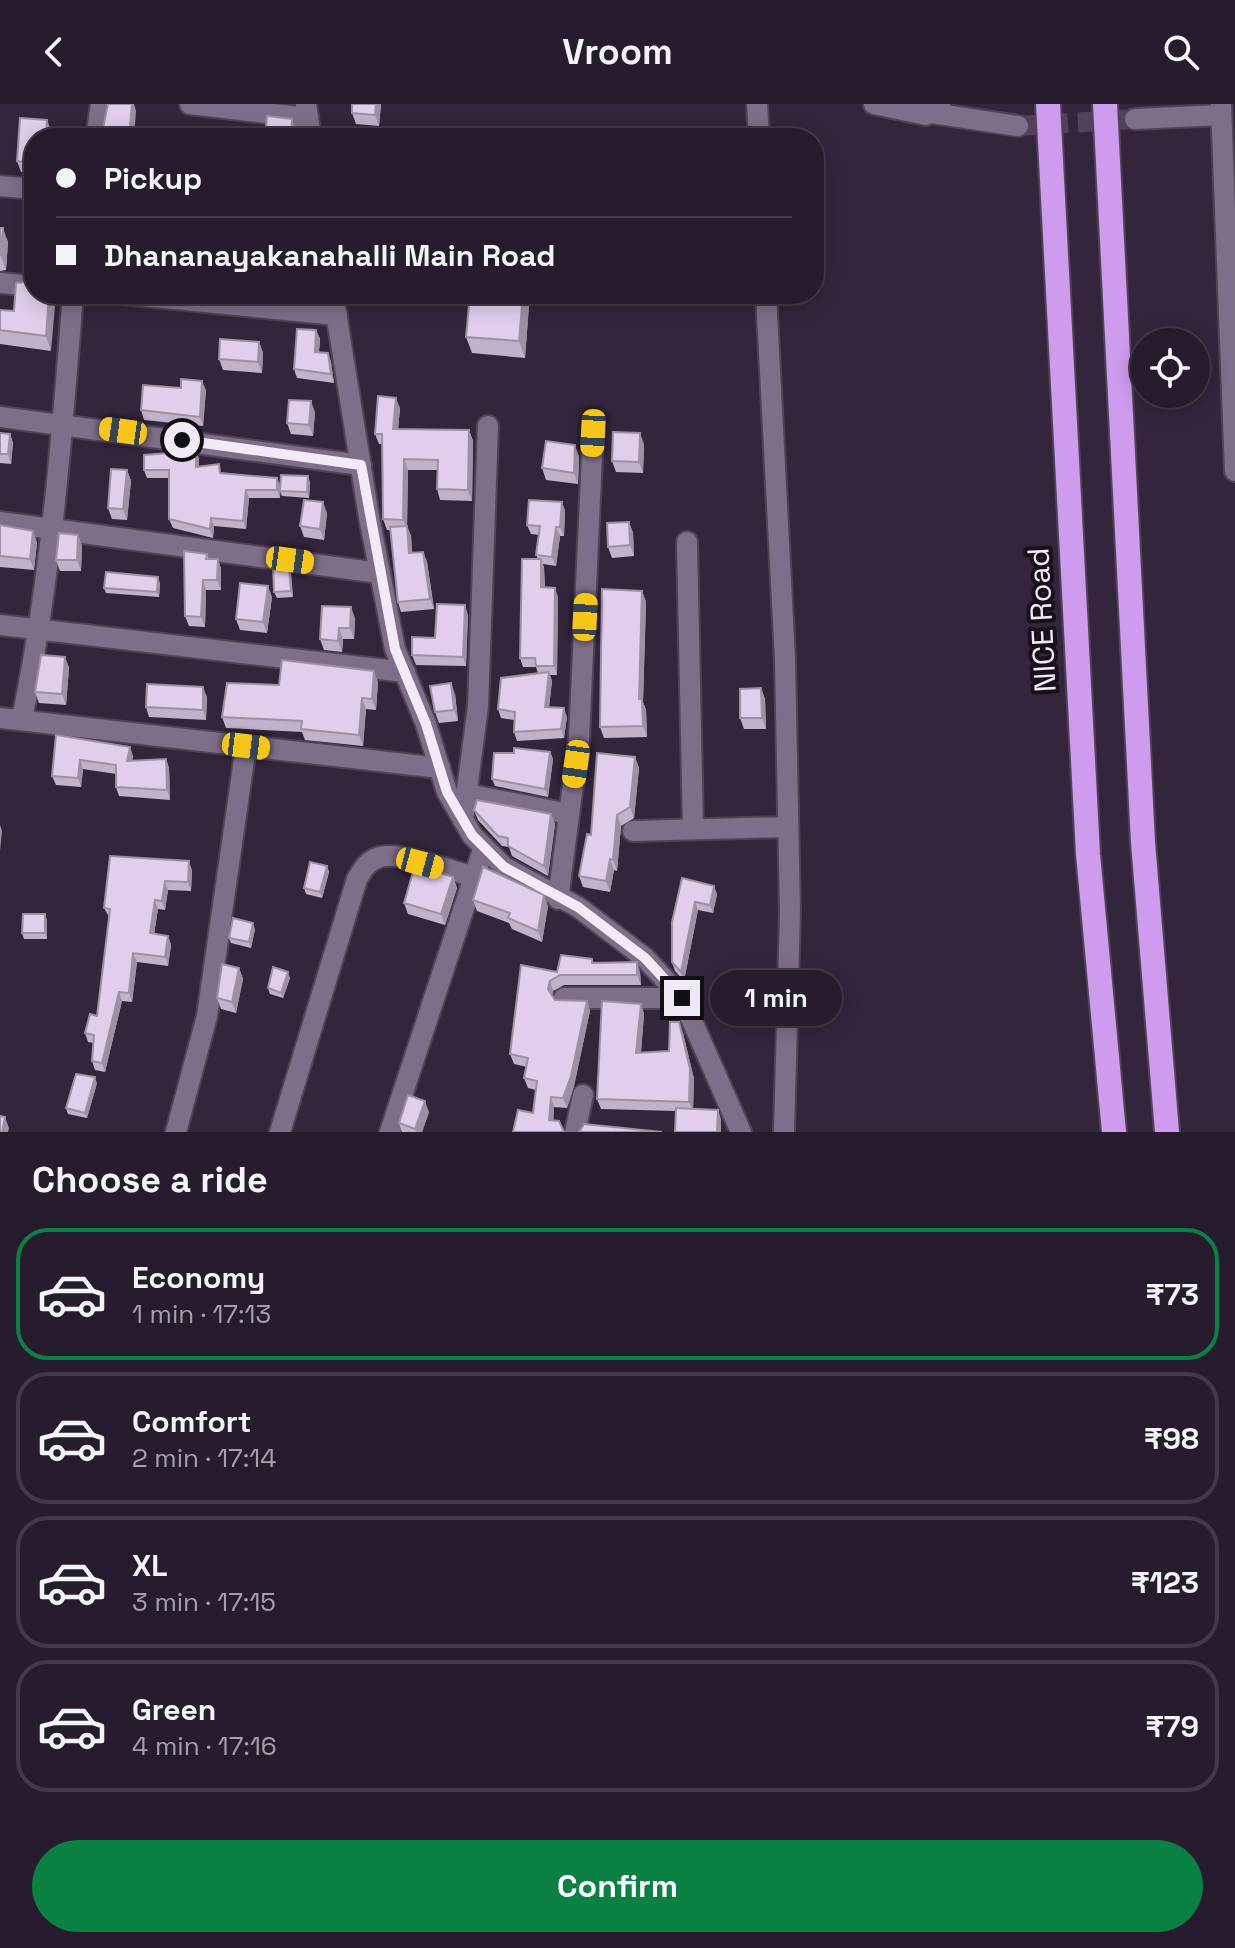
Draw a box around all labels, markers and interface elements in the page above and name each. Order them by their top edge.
text: Vroom [562,29,673,75]
icon: back [32,30,76,74]
icon: search [1159,30,1203,74]
text: Pickup [104,159,202,198]
text: Dhananayakanahalli Main Road [104,236,555,275]
map controls [1130,328,1210,408]
button: locate [1130,328,1210,408]
car [580,408,606,458]
car [98,416,148,446]
route start [164,422,200,458]
car [265,545,315,575]
street label: NICE Road [1018,547,1065,693]
car [572,592,598,642]
car [221,731,271,761]
car [561,739,591,789]
car [394,845,446,881]
callout: 1 min [710,970,842,1026]
route end [664,980,700,1016]
text: 1 min [744,981,808,1015]
text: Choose a ride [32,1157,268,1203]
icon: car [36,1258,108,1330]
text: Economy [132,1258,265,1297]
text: ₹73 [1145,1275,1199,1314]
text: 1 min · 17:13 [132,1297,271,1331]
icon: car [36,1402,108,1474]
text: Comfort [132,1402,251,1441]
text: ₹98 [1144,1419,1199,1458]
text: 2 min · 17:14 [132,1441,276,1475]
icon: car [36,1546,108,1618]
text: XL [132,1546,168,1585]
text: ₹123 [1131,1563,1199,1602]
text: 3 min · 17:15 [132,1585,276,1619]
icon: car [36,1690,108,1762]
text: Green [132,1690,216,1729]
text: ₹79 [1145,1707,1199,1746]
text: 4 min · 17:16 [132,1729,277,1763]
button: Confirm [32,1840,1203,1932]

